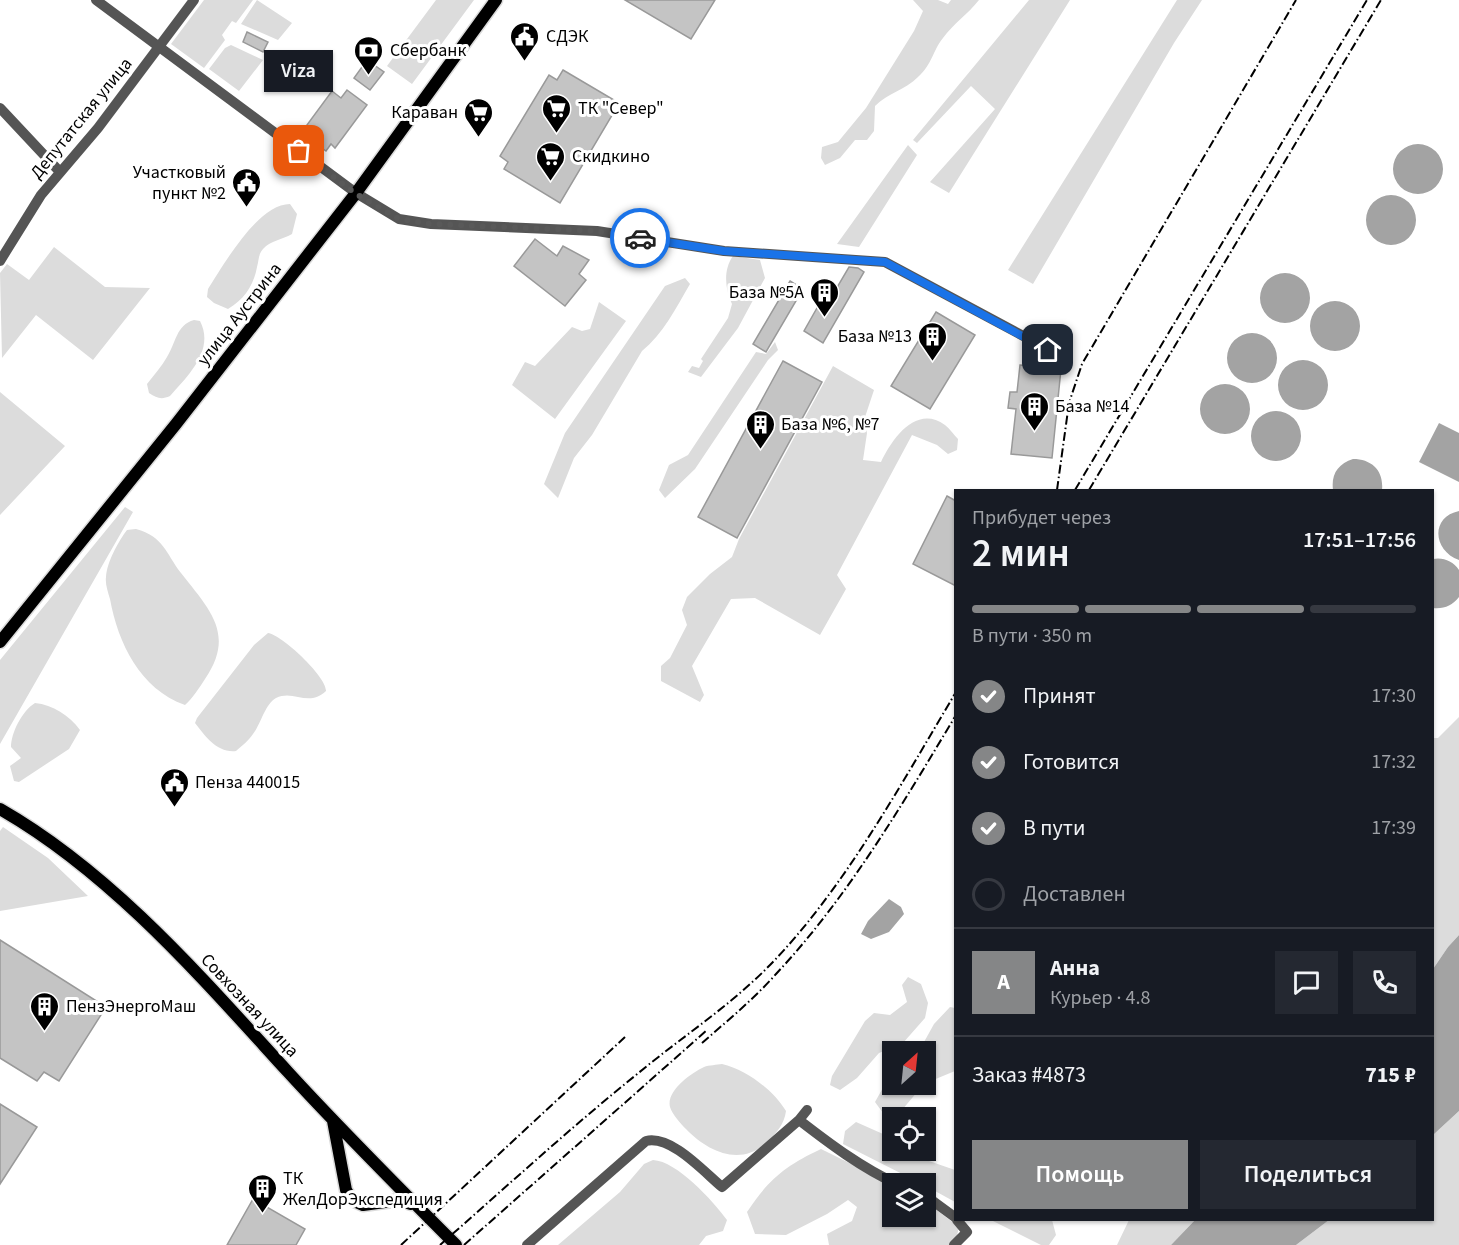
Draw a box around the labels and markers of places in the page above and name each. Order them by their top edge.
public building icon: СДЭК [509,20,541,62]
place label: СДЭК [546,24,589,49]
bank icon: Сбербанк [353,34,385,76]
place label: Сбербанк [390,38,466,63]
callout: Viza [264,49,334,91]
supermarket icon: ТК "Север" [541,92,573,134]
supermarket icon: Караван [463,96,495,138]
place label: ТК "Север" [578,96,664,121]
place label: Караван [391,100,458,125]
pin [273,125,324,176]
supermarket icon: Скидкино [535,140,567,182]
place label: Скидкино [572,144,650,169]
place label: Участковый пункт №2 [133,160,226,206]
public building icon: Участковый пункт №2 [231,166,263,208]
building icon: База №5А [809,276,841,318]
place label: База №5А [729,280,804,305]
building icon: База №13 [917,320,949,362]
place label: База №13 [838,324,912,349]
pin [1022,324,1073,375]
building icon: База №14 [1018,390,1050,432]
place label: База №14 [1055,394,1129,419]
building icon: База №6, №7 [744,408,776,450]
place label: База №6, №7 [781,412,880,437]
public building icon: Пенза 440015 [158,766,190,808]
place label: Пенза 440015 [195,770,300,795]
building icon: ПензЭнергоМаш [29,990,61,1032]
place label: ПензЭнергоМаш [66,994,196,1019]
place label: ТК ЖелДорЭкспедиция [283,1166,443,1212]
building icon: ТК ЖелДорЭкспедиция [246,1172,278,1214]

